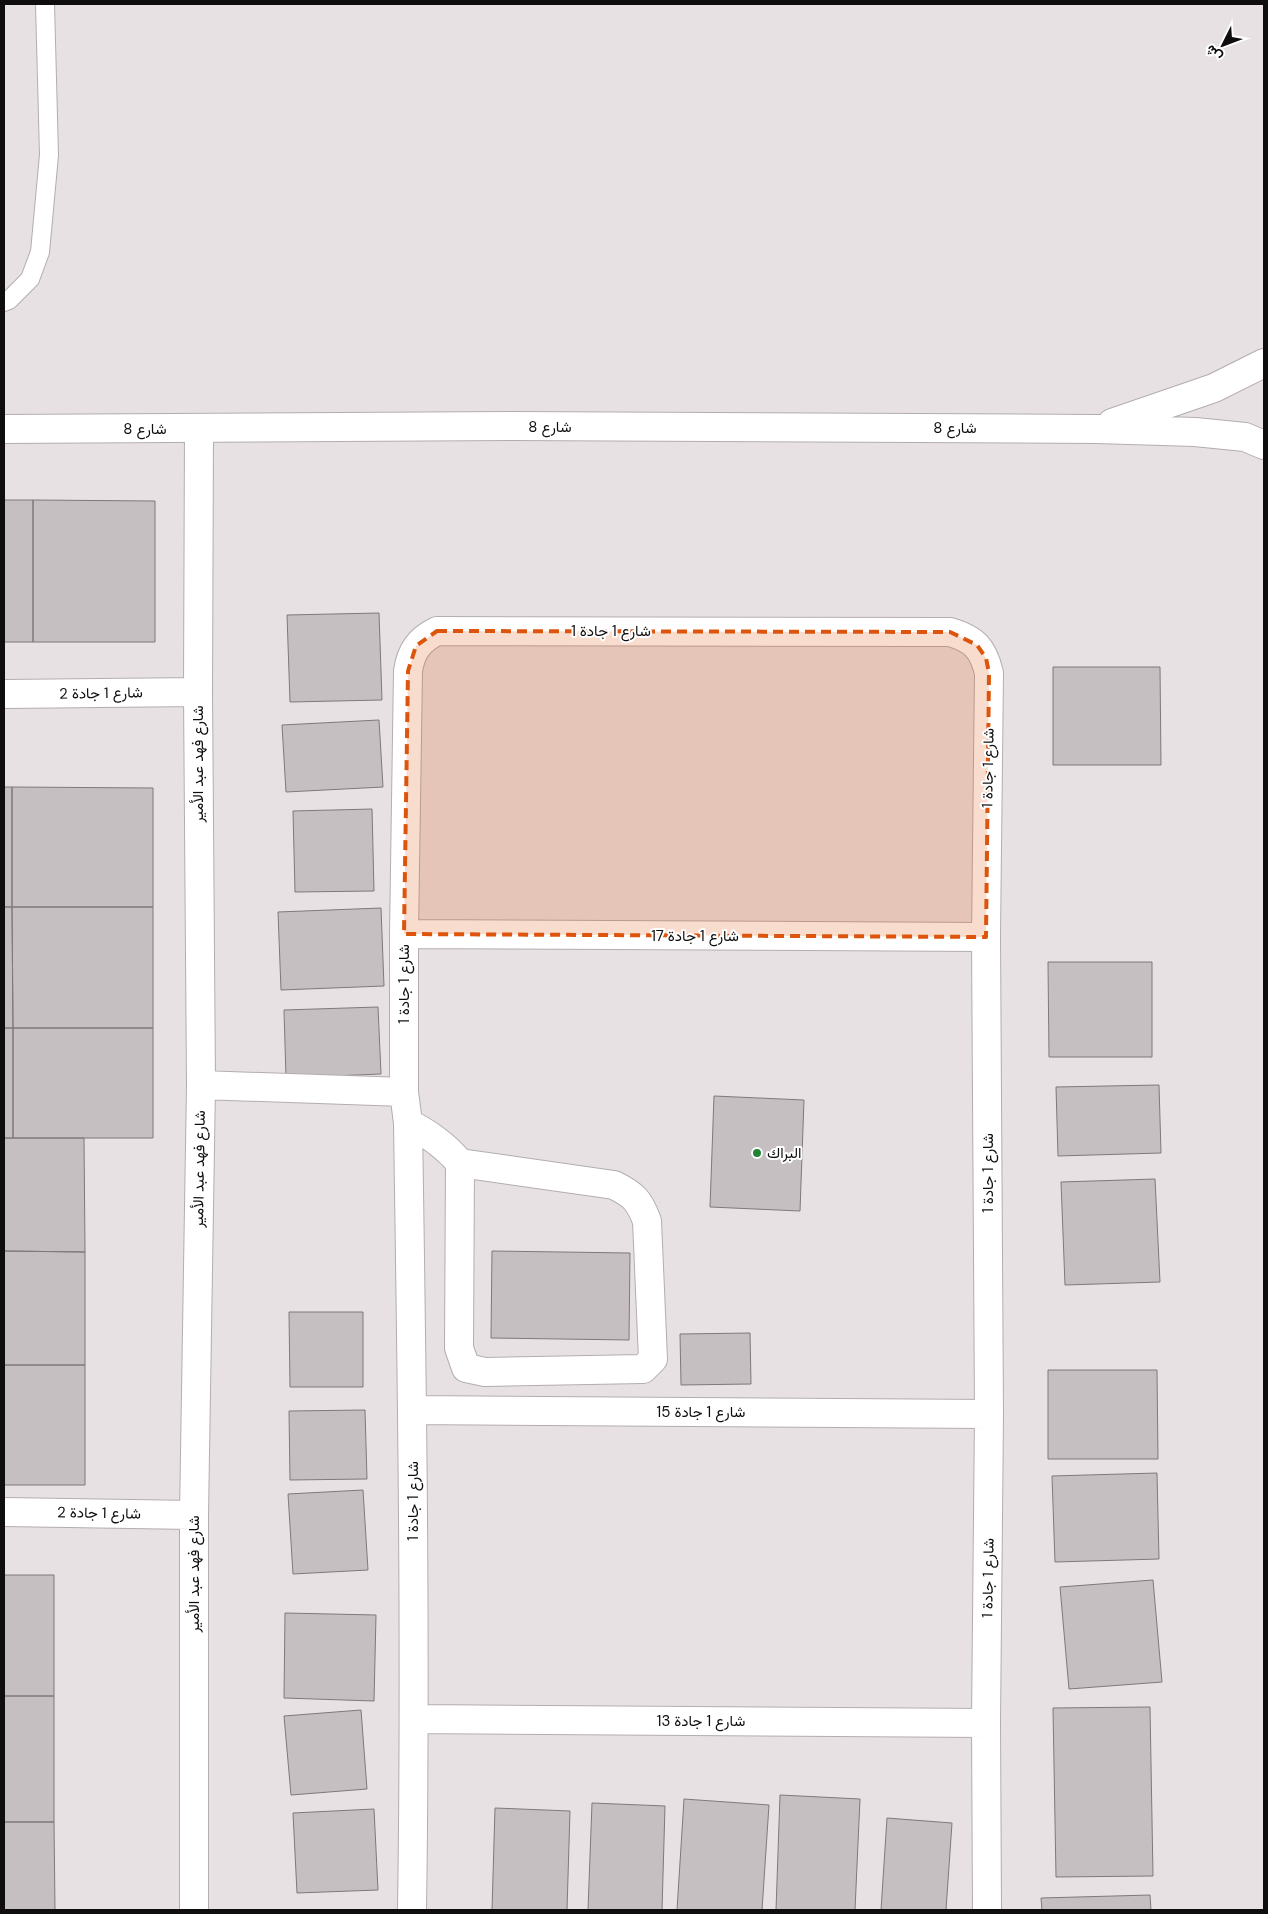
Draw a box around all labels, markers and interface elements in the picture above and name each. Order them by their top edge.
north arrow [1198,20,1248,70]
text: ش [1201,41,1226,66]
street label: شارع 8 [528,417,572,438]
street label: شارع 8 [933,418,977,439]
street label: شارع 8 [123,419,167,440]
street label: شارع 1 جادة 1 [571,621,651,642]
street label: شارع 1 جادة 2 [59,682,143,705]
street label: شارع فهد عبد الأمير [188,705,209,824]
street label: شارع 1 جادة 1 [977,728,1000,808]
street label: شارع 1 جادة 17 [651,926,739,947]
street label: شارع 1 جادة 1 [394,944,415,1024]
street label: شارع فهد عبد الأمير [188,1110,211,1229]
street label: شارع 1 جادة 1 [978,1133,999,1213]
place label: البراك [767,1143,801,1163]
marker: البراك [751,1147,763,1159]
street label: شارع 1 جادة 15 [657,1402,746,1423]
street label: شارع 1 جادة 1 [403,1461,424,1541]
street label: شارع 1 جادة 2 [57,1502,141,1525]
street label: شارع فهد عبد الأمير [184,1515,205,1634]
street label: شارع 1 جادة 1 [977,1538,1000,1618]
street label: شارع 1 جادة 13 [657,1711,745,1732]

